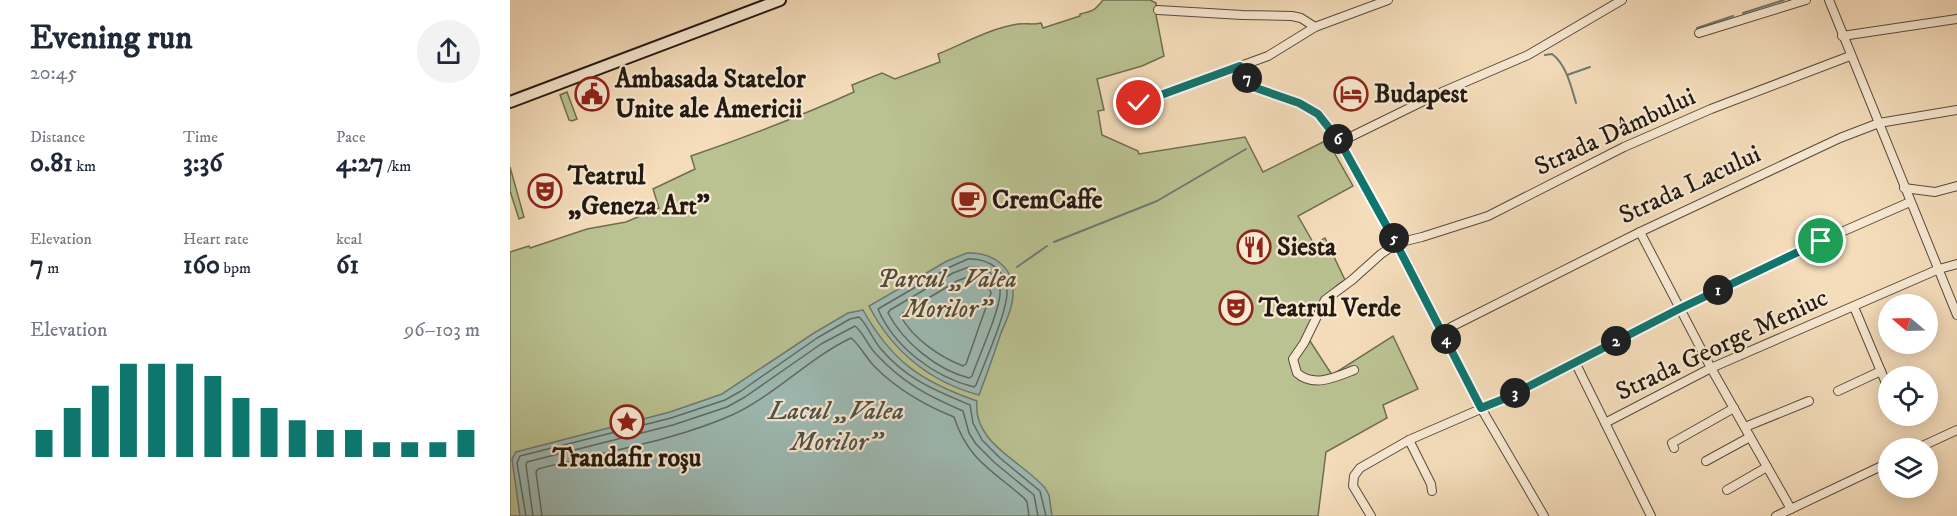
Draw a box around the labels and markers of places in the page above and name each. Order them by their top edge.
place label: Ambasada Statelor Unite ale Americii [614,63,806,126]
pin: 7 [1232,63,1262,93]
public building icon: Ambasada Statelor Unite ale Americii [574,76,610,112]
hotel icon: Budapest [1333,76,1369,112]
pin [1113,77,1164,128]
place label: Budapest [1374,78,1469,111]
pin: 6 [1323,124,1353,154]
place label: Teatrul „Geneza Art” [567,160,710,223]
theatre icon: Teatrul „Geneza Art” [527,173,563,209]
cafe icon: CremCaffe [951,182,987,218]
place label: CremCaffe [992,184,1103,217]
pin [1795,215,1846,266]
pin: 5 [1379,223,1409,253]
restaurant icon: Siesta [1236,229,1272,265]
place label: Siesta [1277,231,1337,264]
pin: 1 [1703,275,1733,305]
theatre icon: Teatrul Verde [1218,290,1254,326]
place label: Teatrul Verde [1258,292,1401,325]
pin: 4 [1431,324,1461,354]
pin: 2 [1601,326,1631,356]
pin: 3 [1500,378,1530,408]
place icon: Trandafir roșu [609,404,645,440]
place label: Trandafir roșu [552,442,702,475]

